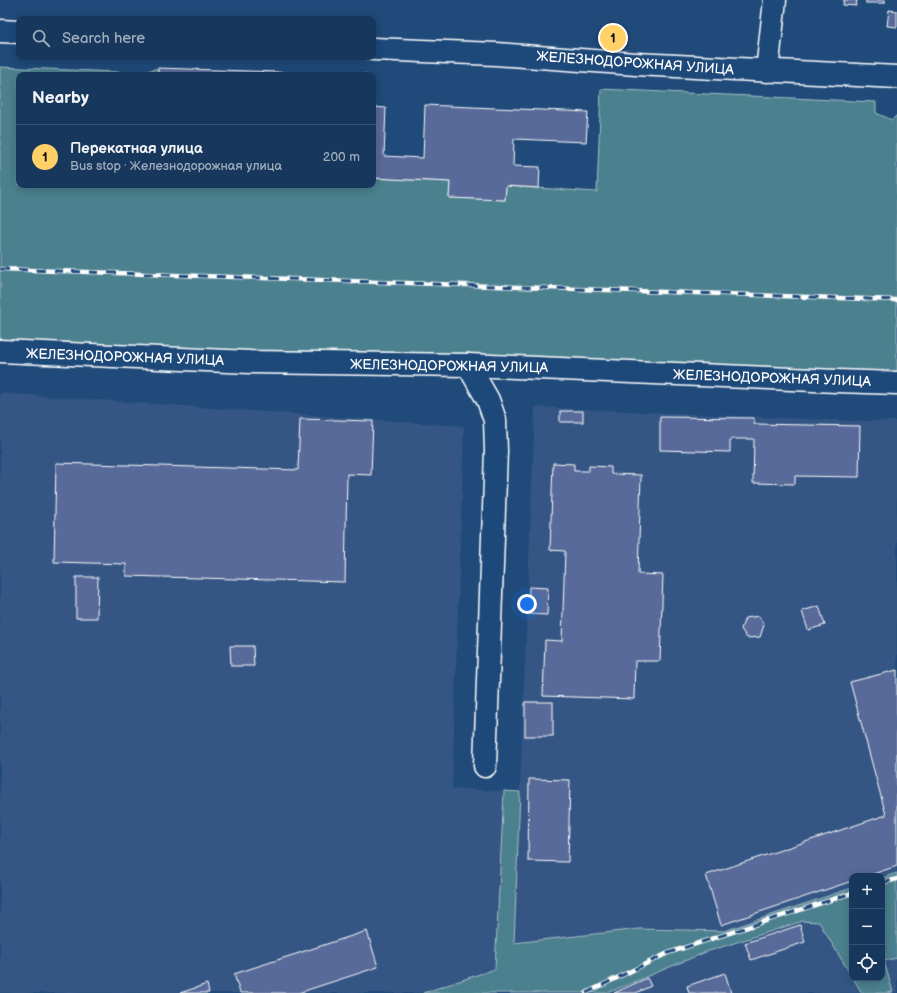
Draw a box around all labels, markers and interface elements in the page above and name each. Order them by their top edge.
search box [16,16,376,60]
pin: 1 [600,23,626,53]
icon: search [30,27,52,49]
text: Search here [62,29,145,48]
street label: ЖЕЛЕЗНОДОРОЖНАЯ УЛИЦА [536,48,735,78]
text: Nearby [32,88,89,108]
text: Перекатная улица [70,139,203,158]
text: 1 [42,149,48,165]
text: 200 m [323,149,360,165]
text: Bus stop · Железнодорожная улица [70,158,282,174]
street label: ЖЕЛЕЗНОДОРОЖНАЯ УЛИЦА [26,345,225,369]
street label: ЖЕЛЕЗНОДОРОЖНАЯ УЛИЦА [350,356,549,376]
street label: ЖЕЛЕЗНОДОРОЖНАЯ УЛИЦА [673,366,872,390]
your location [517,594,537,614]
map controls [849,873,885,981]
button: + [849,873,885,909]
button: − [849,909,885,945]
button: locate [849,945,885,981]

